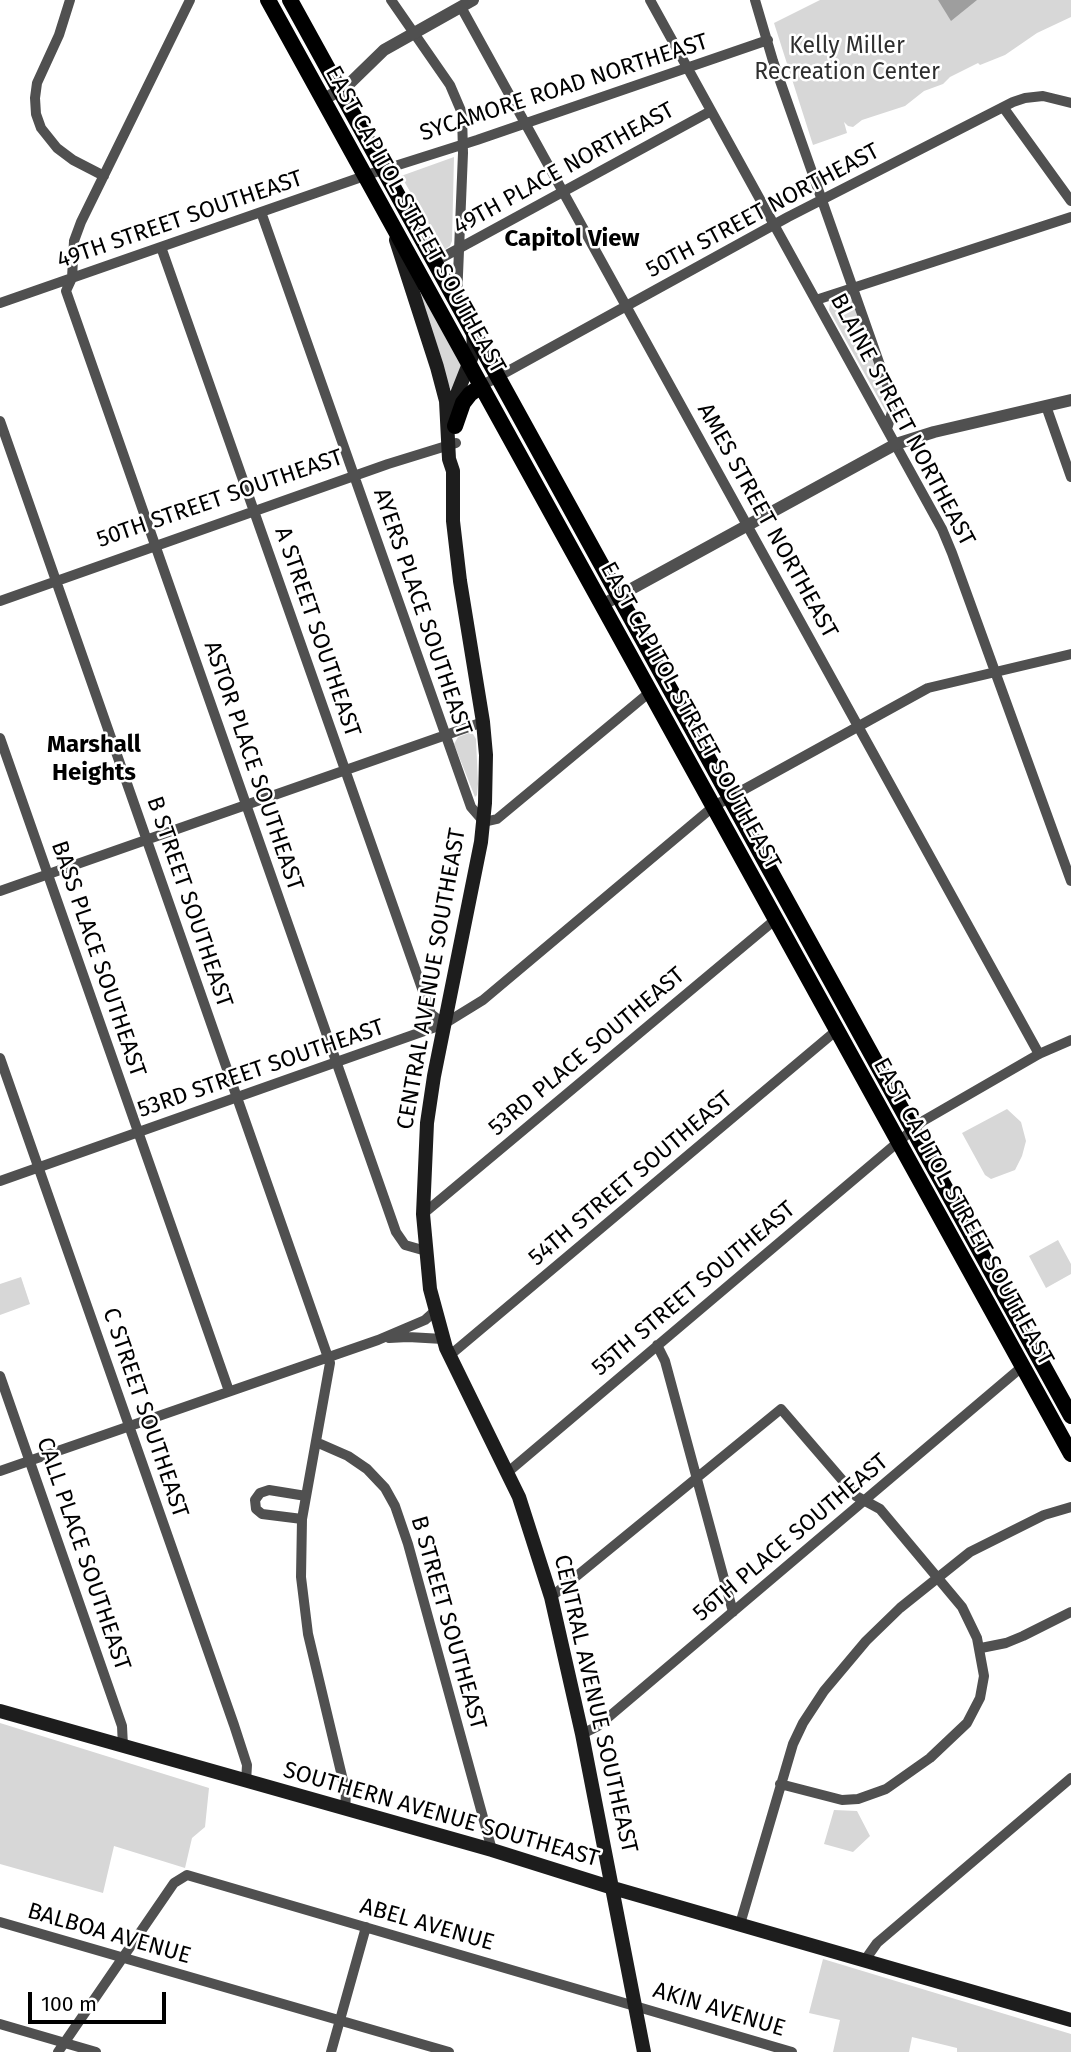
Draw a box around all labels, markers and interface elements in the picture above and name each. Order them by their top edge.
street label: SYCAMORE ROAD NORTHEAST [416,28,712,148]
park label: Kelly Miller Recreation Center [754,33,940,87]
street label: EAST CAPITOL STREET SOUTHEAST [319,61,511,379]
street label: 49TH PLACE NORTHEAST [449,97,679,241]
street label: 50TH STREET NORTHEAST [642,138,884,284]
street label: 49TH STREET SOUTHEAST [54,165,306,275]
district label: Capitol View [504,225,640,253]
street label: BLAINE STREET NORTHEAST [824,289,980,551]
street label: AMES STREET NORTHEAST [691,399,843,643]
street label: 50TH STREET SOUTHEAST [93,444,347,554]
street label: AYERS PLACE SOUTHEAST [367,485,477,739]
street label: A STREET SOUTHEAST [268,523,366,741]
street label: EAST CAPITOL STREET SOUTHEAST [594,557,786,875]
street label: ASTOR PLACE SOUTHEAST [197,638,309,894]
district label: Marshall Heights [47,731,141,787]
street label: B STREET SOUTHEAST [140,793,238,1011]
street label: CENTRAL AVENUE SOUTHEAST [392,826,472,1132]
street label: BASS PLACE SOUTHEAST [45,837,151,1081]
street label: 53RD PLACE SOUTHEAST [483,962,691,1142]
street label: 53RD STREET SOUTHEAST [134,1014,388,1124]
street label: EAST CAPITOL STREET SOUTHEAST [867,1053,1059,1371]
street label: 54TH STREET SOUTHEAST [524,1086,738,1272]
street label: 55TH STREET SOUTHEAST [587,1196,801,1382]
street label: C STREET SOUTHEAST [96,1304,194,1522]
street label: CALL PLACE SOUTHEAST [30,1434,136,1674]
street label: 56TH PLACE SOUTHEAST [688,1448,894,1628]
street label: B STREET SOUTHEAST [404,1513,492,1733]
street label: CENTRAL AVENUE SOUTHEAST [547,1552,643,1856]
street label: SOUTHERN AVENUE SOUTHEAST [280,1757,602,1873]
street label: ABEL AVENUE [357,1893,497,1957]
street label: BALBOA AVENUE [24,1897,194,1971]
street label: AKIN AVENUE [650,1977,788,2043]
scale bar [32,1979,170,2023]
text: 100 m [41,1991,97,2017]

